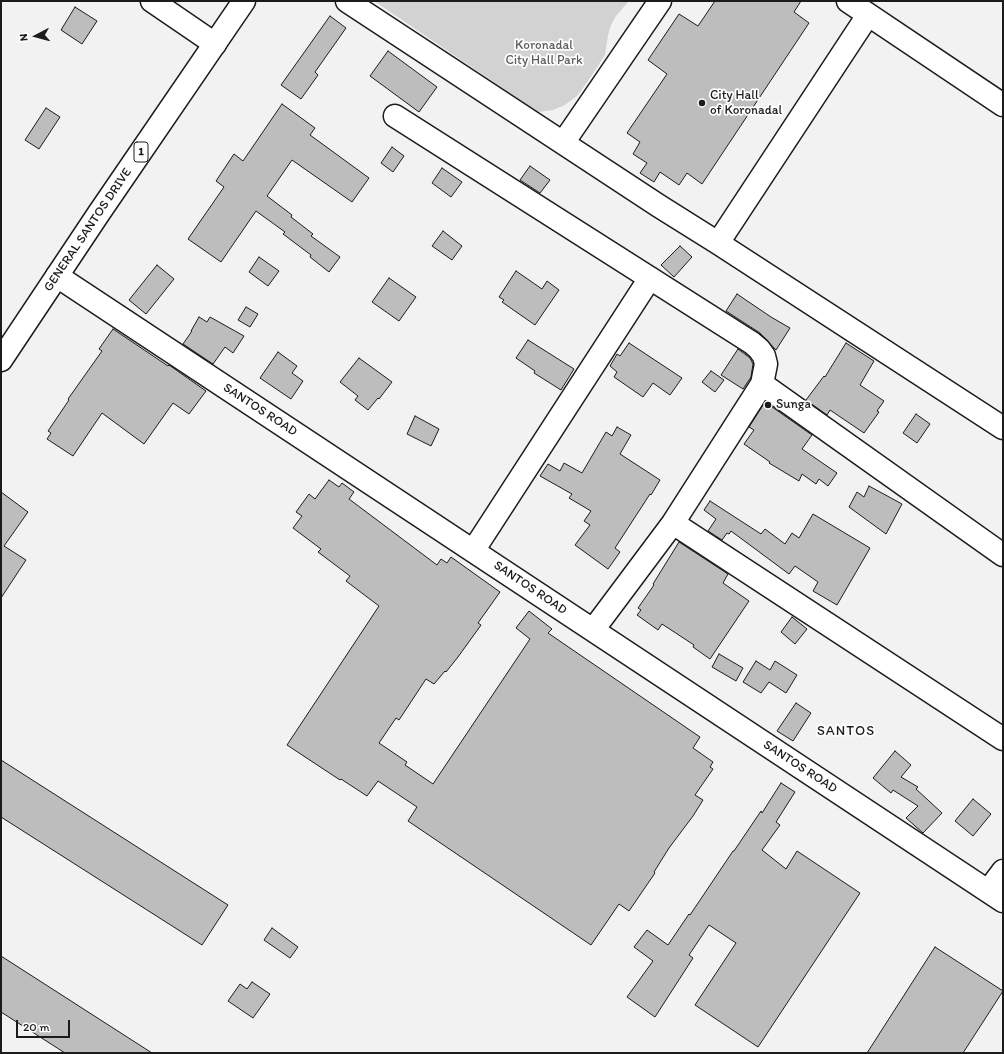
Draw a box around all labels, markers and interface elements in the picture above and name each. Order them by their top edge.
north arrow [16,16,56,56]
text: N [17,33,30,42]
park label: Koronadal City Hall Park [505,38,583,69]
place label: City Hall of Koronadal [710,88,782,119]
marker: City Hall of Koronadal [697,98,707,108]
road number: 1 [134,142,148,162]
street label: GENERAL SANTOS DRIVE [41,165,135,295]
street label: SANTOS ROAD [220,380,300,440]
place label: Sunga [776,397,811,413]
marker: Sunga [763,400,773,410]
street label: SANTOS ROAD [490,558,570,618]
district label: SANTOS [817,723,875,739]
street label: SANTOS ROAD [760,737,840,797]
scale bar [18,1012,72,1038]
text: 20 m [23,1020,50,1034]

